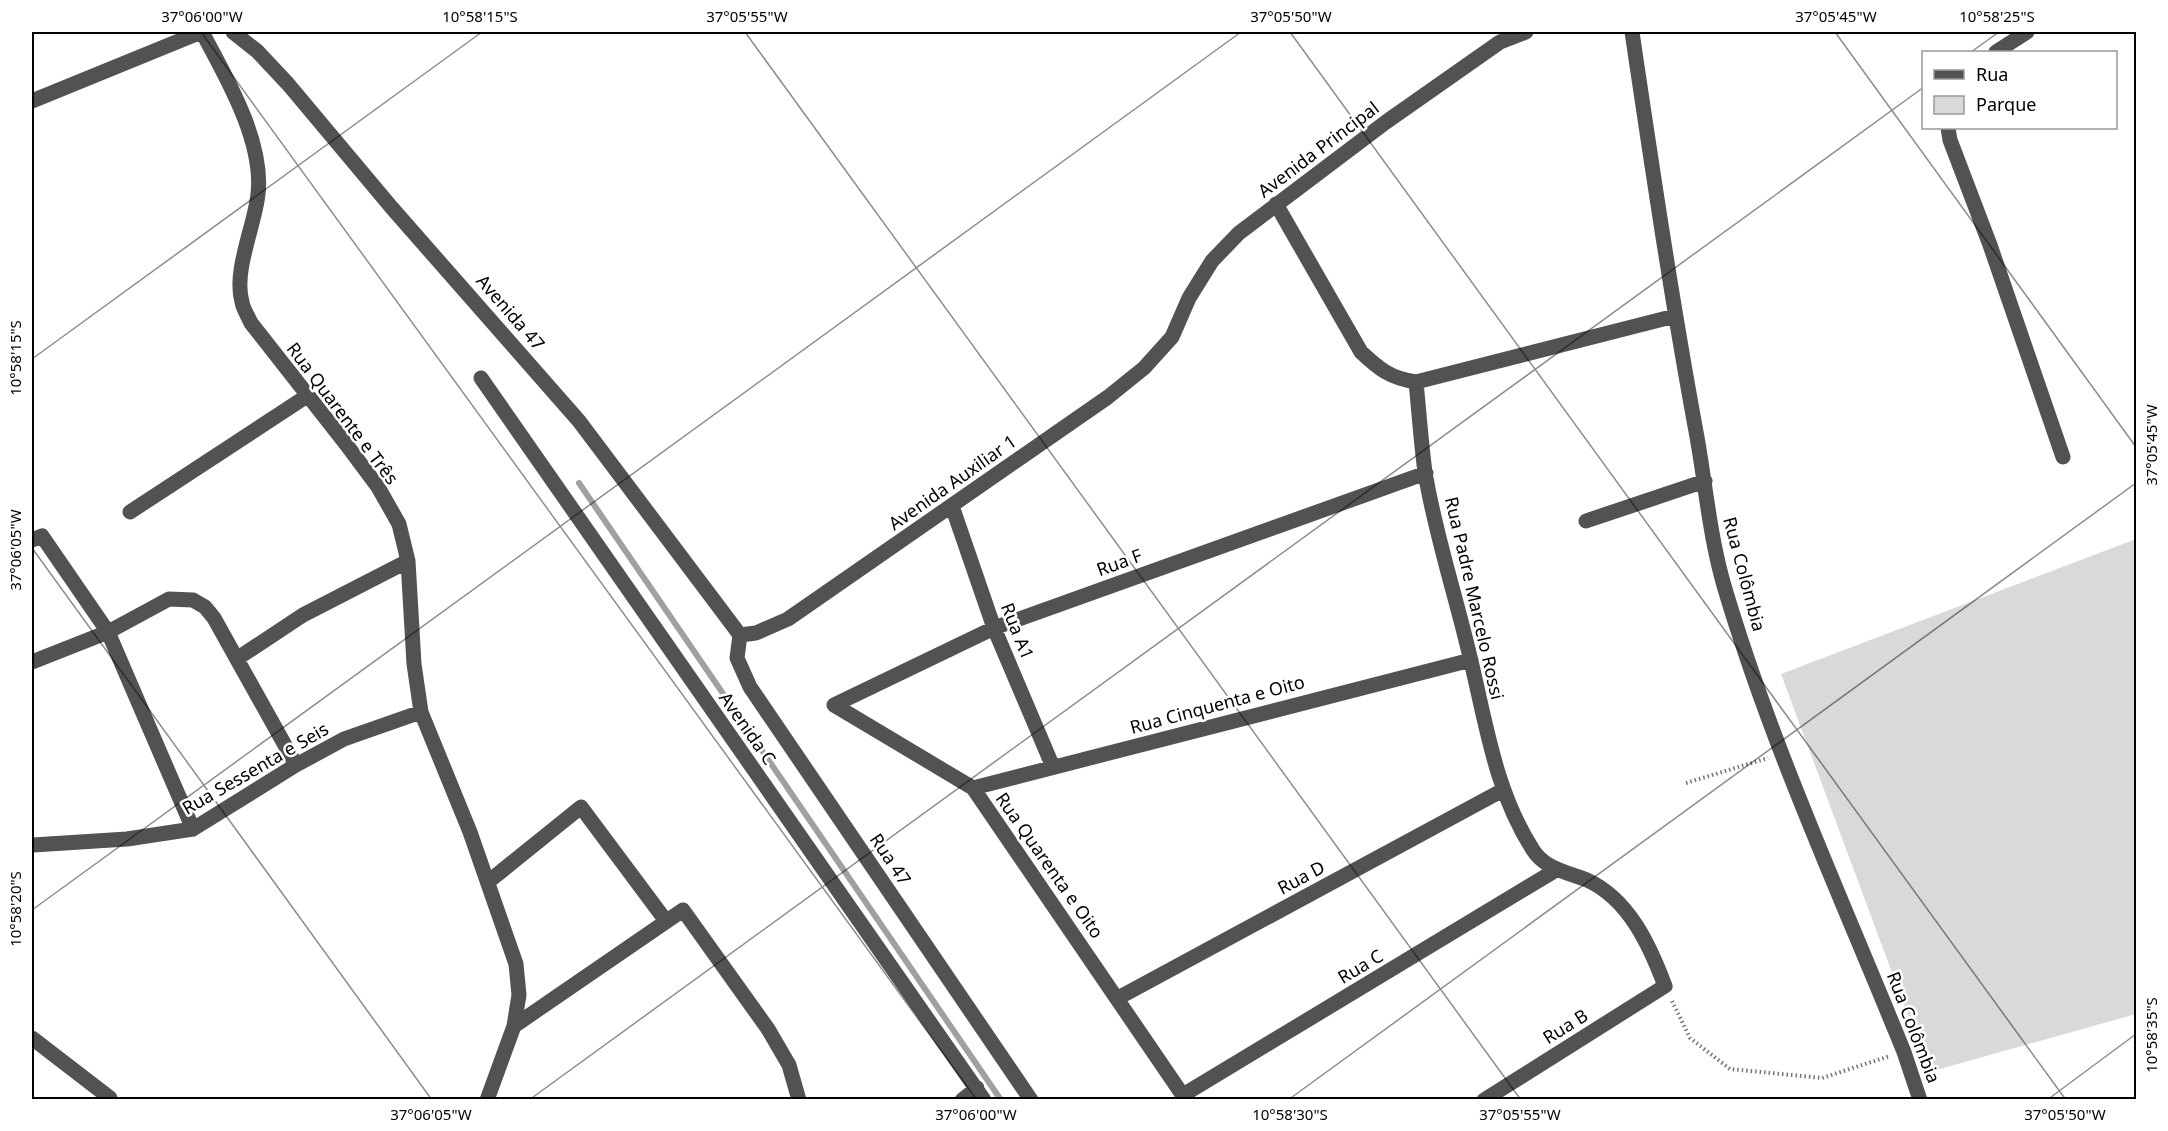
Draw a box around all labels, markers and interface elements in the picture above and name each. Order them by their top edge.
text: 37°06'00"W [161,6,243,26]
text: 10°58'15"S [442,6,518,26]
text: 37°05'55"W [706,6,788,26]
text: 37°05'50"W [1250,6,1332,26]
text: 37°05'45"W [1795,6,1877,26]
text: 10°58'25"S [1959,6,2035,26]
legend [1922,51,2117,129]
text: Rua [1976,62,2008,86]
text: Parque [1976,92,2036,116]
street label: Avenida Principal [1253,96,1383,202]
street label: Avenida 47 [471,269,551,355]
text: 10°58'15"S [5,320,25,396]
street label: Rua Quarente e Três [282,337,404,489]
text: 37°05'45"W [2141,404,2161,486]
street label: Avenida Auxiliar 1 [883,429,1021,535]
street label: Rua Padre Marcelo Rossi [1440,494,1510,702]
text: 37°06'05"W [5,509,25,591]
street label: Rua Colômbia [1718,514,1772,634]
street label: Rua F [1093,543,1145,581]
street label: Rua A1 [996,599,1040,663]
street label: Rua Cinquenta e Oito [1127,669,1307,739]
street label: Avenida C [714,687,782,769]
street label: Rua Sessenta e Seis [178,716,332,820]
street label: Rua Quarenta e Oito [991,787,1109,943]
street label: Rua 47 [865,828,917,890]
street label: Rua D [1273,855,1329,899]
text: 10°58'20"S [5,871,25,947]
street label: Rua C [1333,943,1387,989]
street label: Rua Colômbia [1882,968,1946,1086]
text: 10°58'35"S [2141,997,2161,1073]
street label: Rua B [1538,1003,1592,1049]
text: 37°06'05"W [390,1104,472,1124]
text: 37°06'00"W [935,1104,1017,1124]
text: 10°58'30"S [1252,1104,1328,1124]
text: 37°05'55"W [1479,1104,1561,1124]
text: 37°05'50"W [2024,1104,2106,1124]

